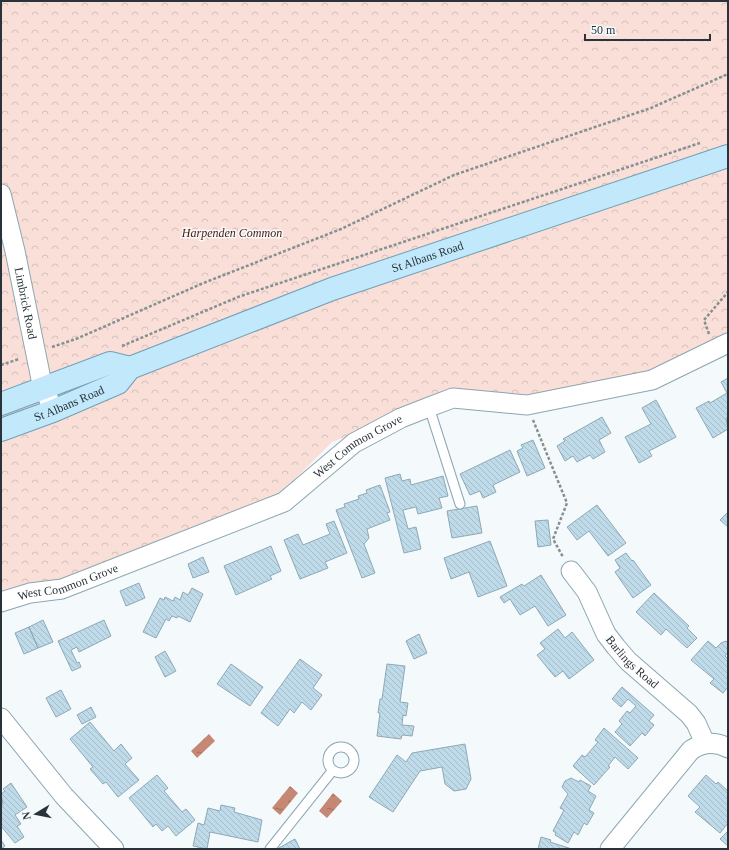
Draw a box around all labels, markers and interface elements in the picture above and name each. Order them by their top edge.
scale bar [585,16,710,42]
text: 50 m [591,23,616,37]
park label: Harpenden Common [181,226,282,240]
street label: St Albans Road [390,238,465,275]
street label: Limbrick Road [11,266,40,340]
street label: St Albans Road [32,383,106,424]
street label: West Common Grove [311,412,405,481]
street label: West Common Grove [16,561,120,603]
street label: Barlings Road [603,633,661,691]
north arrow [16,794,56,834]
text: N [20,811,33,821]

